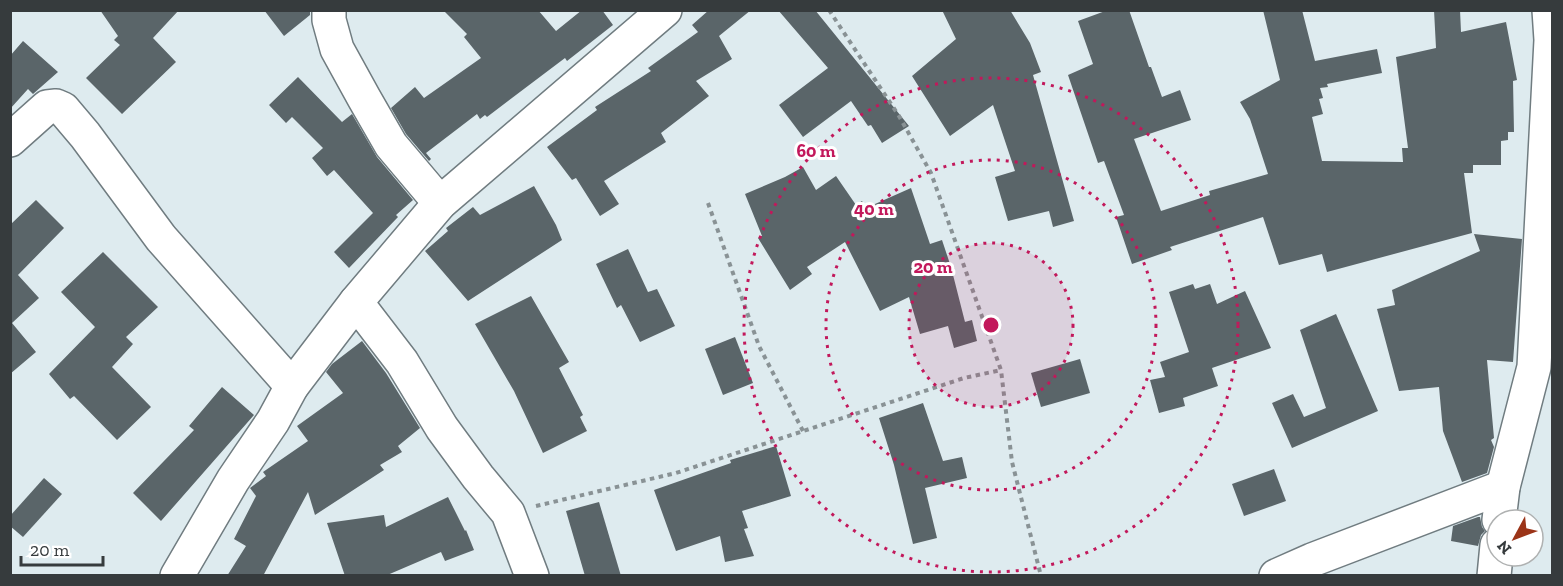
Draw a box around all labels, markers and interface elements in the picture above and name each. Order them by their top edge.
text: 60 m [796,140,836,162]
text: 40 m [854,198,894,220]
text: 20 m [913,256,953,278]
centre of rings [981,315,1001,335]
north arrow [1485,508,1545,568]
scale bar [21,529,104,567]
text: N [1493,537,1515,558]
text: 20 m [30,539,70,561]

